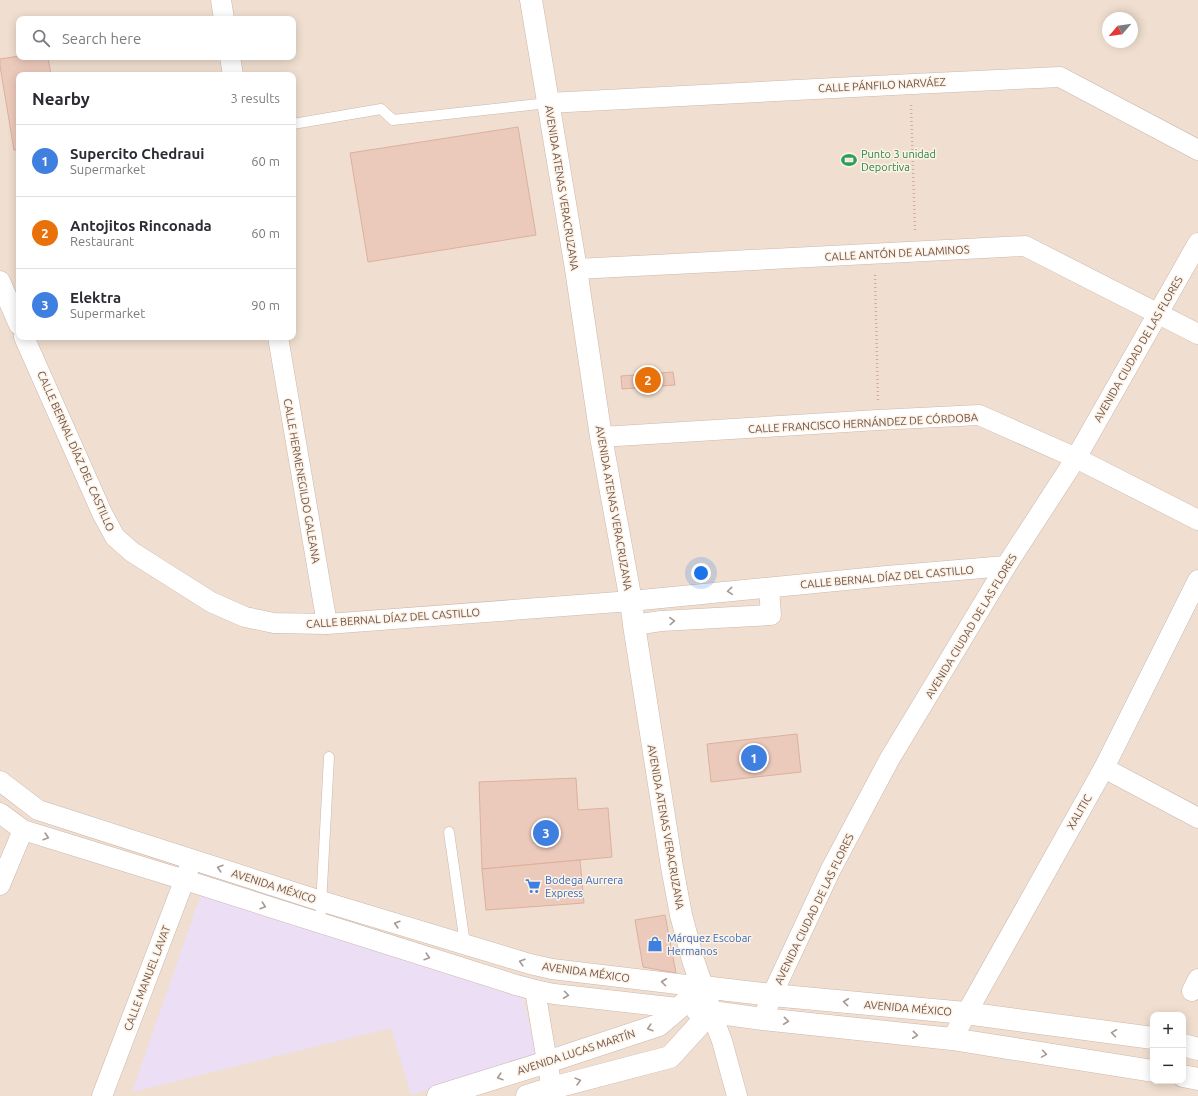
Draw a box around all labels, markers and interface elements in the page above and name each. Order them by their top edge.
north arrow [1102,12,1138,48]
search box [16,16,296,60]
icon: search [30,27,52,49]
text: Search here [62,30,141,47]
street label: CALLE PÁNFILO NARVÁEZ [818,75,946,94]
text: Nearby [32,89,90,108]
text: 3 results [230,91,280,105]
street label: AVENIDA ATENAS VERACRUZANA [543,105,581,272]
text: Supercito Chedraui [70,145,204,162]
place label: Punto 3 unidad Deportiva [861,148,936,173]
sports icon: Punto 3 unidad Deportiva [840,151,858,169]
text: 1 [41,154,49,168]
text: 60 m [251,154,280,168]
text: Supermarket [70,162,145,176]
text: Antojitos Rinconada [70,217,212,234]
text: 2 [41,226,49,240]
text: 60 m [251,226,280,240]
text: Restaurant [70,234,134,248]
street label: CALLE ANTÓN DE ALAMINOS [824,242,970,263]
street label: AVENIDA CIUDAD DE LAS FLORES [1091,274,1185,424]
text: Elektra [70,289,121,306]
text: 3 [41,298,49,312]
text: 90 m [251,298,280,312]
text: Supermarket [70,306,145,320]
pin: 2 [635,365,661,395]
street label: CALLE BERNAL DÍAZ DEL CASTILLO [35,369,118,533]
street label: CALLE HERMENEGILDO GALEANA [282,398,323,565]
street label: CALLE FRANCISCO HERNÁNDEZ DE CÓRDOBA [748,410,979,435]
street label: AVENIDA ATENAS VERACRUZANA [594,425,635,592]
street label: AVENIDA CIUDAD DE LAS FLORES [923,551,1019,700]
street label: CALLE BERNAL DÍAZ DEL CASTILLO [800,562,974,591]
your location [691,563,711,583]
one-way arrow [727,587,733,596]
street label: CALLE BERNAL DÍAZ DEL CASTILLO [306,605,480,630]
one-way arrow [669,616,675,625]
pin: 1 [741,743,767,773]
street label: AVENIDA ATENAS VERACRUZANA [646,744,687,911]
street label: XALITIC [1064,792,1094,832]
pin: 3 [533,818,559,848]
street label: AVENIDA CIUDAD DE LAS FLORES [772,831,856,986]
one-way arrow [42,833,49,841]
one-way arrow [216,864,223,873]
street label: AVENIDA MÉXICO [230,866,318,905]
place label: Bodega Aurrera Express [545,874,623,899]
supermarket icon: Bodega Aurrera Express [524,877,542,895]
one-way arrow [260,901,267,909]
one-way arrow [394,920,401,929]
street label: CALLE MANUEL LAVAT [121,924,173,1032]
place label: Márquez Escobar Hermanos [667,932,752,957]
shop icon: Márquez Escobar Hermanos [646,935,664,953]
one-way arrow [424,952,431,961]
one-way arrow [518,958,525,967]
street label: AVENIDA MÉXICO [541,959,631,984]
one-way arrow [661,978,667,987]
one-way arrow [563,990,569,999]
street label: AVENIDA MÉXICO [864,997,953,1018]
one-way arrow [843,998,849,1007]
map controls [1150,1012,1186,1084]
button: + [1150,1012,1186,1048]
one-way arrow [783,1017,789,1026]
one-way arrow [647,1023,654,1031]
street label: AVENIDA LUCAS MARTÍN [515,1026,637,1077]
one-way arrow [1111,1029,1117,1038]
one-way arrow [912,1030,918,1039]
button: − [1150,1048,1186,1084]
one-way arrow [1041,1049,1047,1058]
one-way arrow [497,1072,504,1080]
one-way arrow [574,1078,581,1086]

